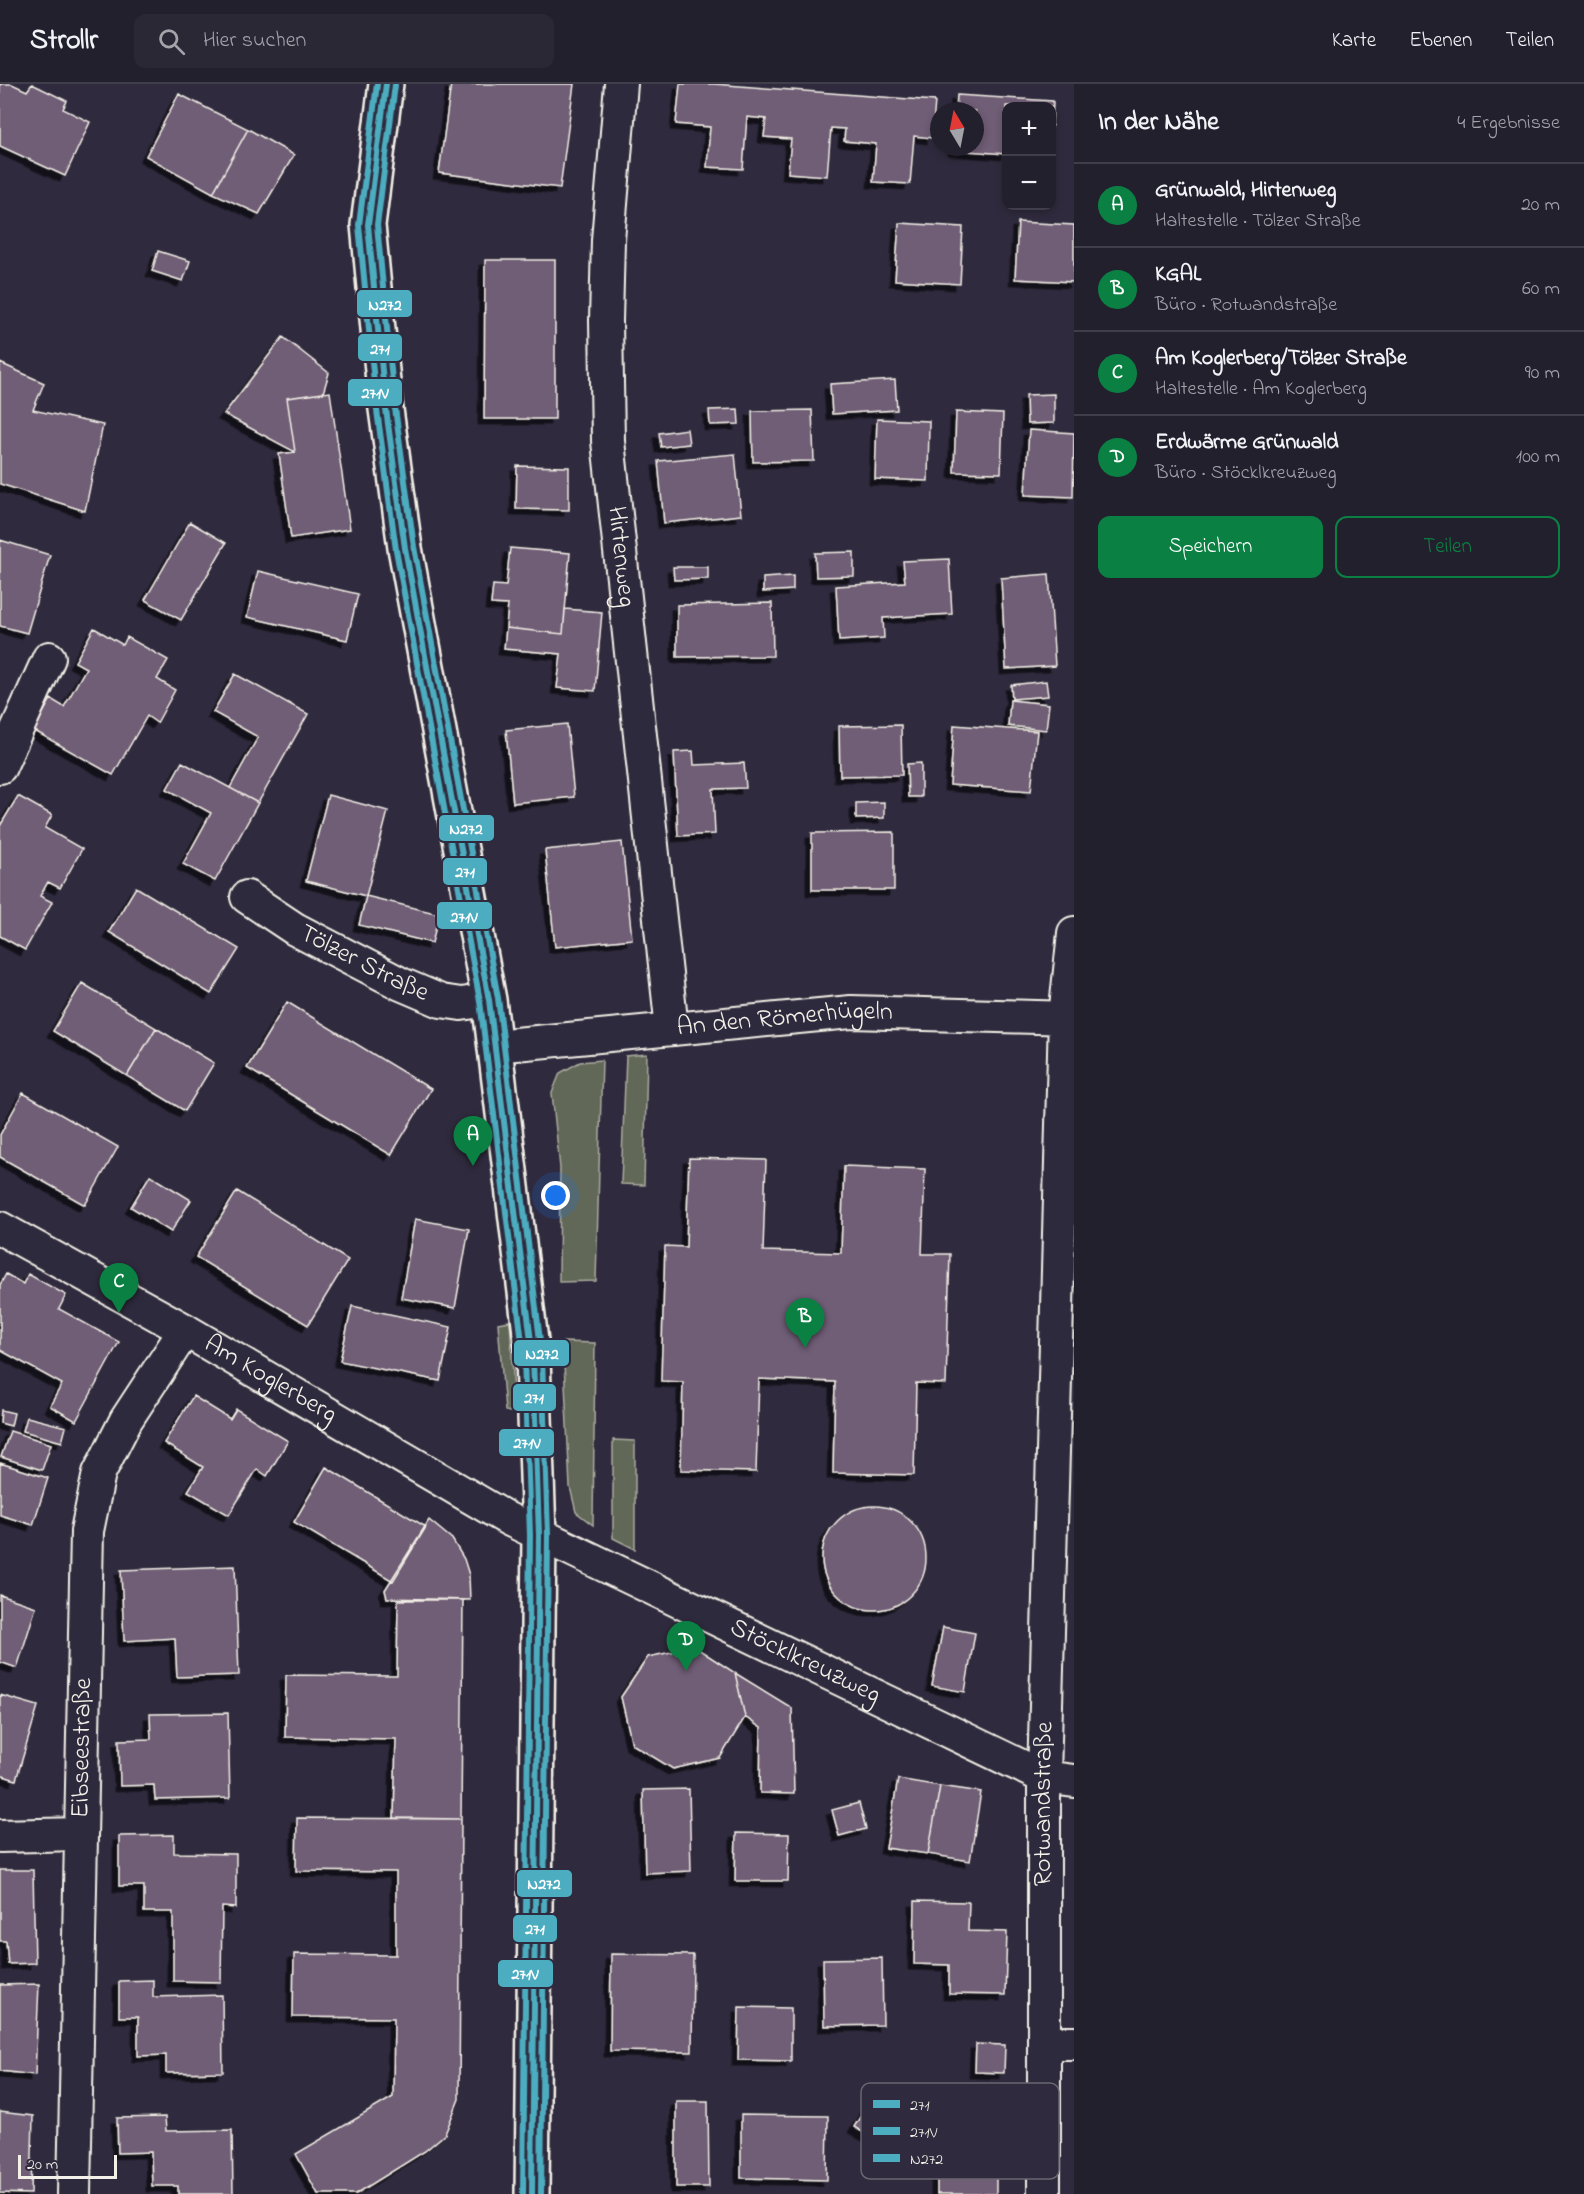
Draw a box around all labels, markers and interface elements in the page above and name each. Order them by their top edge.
search box [134,14,554,68]
text: Strollr [30,21,98,62]
icon: search [155,25,188,58]
text: Hier suchen [203,25,306,57]
text: Karte [1332,26,1376,56]
text: Ebenen [1409,26,1472,56]
text: Teilen [1505,26,1554,56]
north arrow [930,102,984,156]
map controls [1002,102,1056,210]
button: + [1002,102,1056,156]
text: In der Nähe [1098,104,1219,142]
text: 4 Ergebnisse [1457,109,1560,138]
button: − [1002,156,1056,210]
text: Grünwald, Hirtenweg [1155,175,1336,207]
text: A [1111,191,1124,220]
text: 20 m [1521,191,1560,220]
text: Haltestelle · Tölzer Straße [1155,207,1361,236]
text: KGAL [1155,259,1201,291]
text: B [1111,275,1124,304]
text: 60 m [1522,275,1560,304]
line badge: N272 [356,289,413,318]
text: Büro · Rotwandstraße [1155,291,1337,320]
text: N272 [368,294,402,318]
line badge: 271 [357,333,403,362]
text: 271 [369,338,391,362]
text: Am Koglerberg/Tölzer Straße [1155,343,1407,375]
text: C [1112,359,1123,388]
text: 90 m [1525,359,1560,388]
text: Haltestelle · Am Koglerberg [1155,375,1367,404]
line badge: 271V [347,378,403,407]
text: 271V [360,382,389,406]
text: Erdwärme Grünwald [1155,427,1339,459]
text: D [1110,443,1125,472]
text: 100 m [1516,443,1560,472]
text: Büro · Stöcklkreuzweg [1155,459,1336,488]
street label: Hirtenweg [596,504,645,609]
button: Speichern [1098,516,1323,578]
button: Teilen [1335,516,1560,578]
line badge: N272 [438,814,495,842]
text: N272 [449,818,483,842]
line badge: 271 [442,857,488,886]
text: 271 [454,861,476,885]
line badge: 271V [436,901,493,930]
text: 271V [449,906,478,930]
street label: Tölzer Straße [292,915,435,1013]
street label: An den Römerhügeln [675,993,893,1048]
pin: A [454,1116,492,1166]
your location [541,1181,570,1210]
pin: C [100,1264,138,1313]
pin: B [786,1298,824,1348]
street label: Am Koglerberg [196,1326,344,1434]
line badge: N272 [513,1339,570,1367]
text: N272 [525,1343,559,1367]
line badge: 271 [512,1383,557,1412]
text: 271 [523,1387,545,1411]
line badge: 271V [498,1428,555,1457]
text: 271V [512,1432,541,1456]
street label: Stöcklkreuzweg [723,1609,887,1714]
pin: D [666,1622,706,1671]
street label: Eibseestraße [62,1677,103,1818]
street label: Rotwandstraße [1025,1721,1065,1886]
line badge: N272 [516,1869,573,1898]
text: N272 [527,1873,561,1897]
line badge: 271 [512,1914,558,1943]
text: 271 [524,1918,546,1942]
line badge: 271V [497,1959,554,1988]
text: 271V [510,1963,539,1987]
legend [861,2083,1059,2179]
text: 271 [910,2094,930,2118]
text: 271V [910,2121,938,2145]
text: N272 [910,2148,943,2172]
scale bar [18,2152,117,2180]
text: 20 m [27,2153,58,2177]

